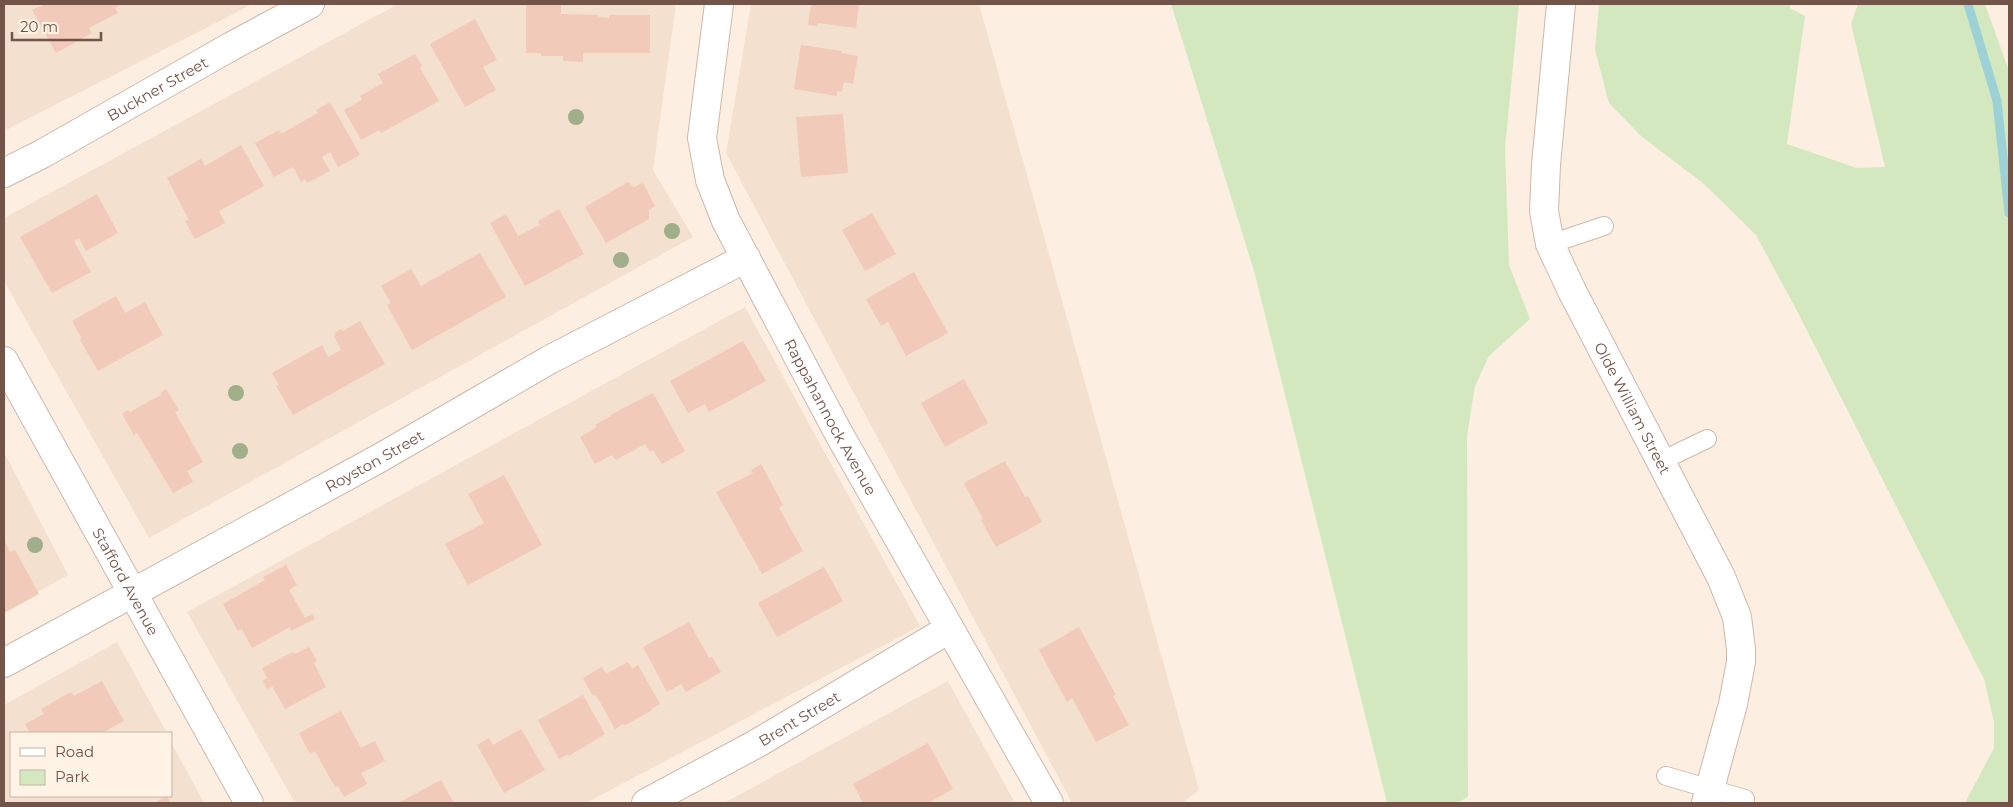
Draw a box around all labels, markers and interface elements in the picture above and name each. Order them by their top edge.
scale bar [12,10,101,42]
text: 20 m [20,17,58,36]
street label: Buckner Street [103,52,211,125]
street label: Rappahannock Avenue [781,335,881,498]
street label: Olde William Street [1591,339,1675,477]
street label: Royston Street [322,425,427,496]
street label: Stafford Avenue [89,524,164,638]
street label: Brent Street [755,687,843,750]
legend [10,732,172,797]
text: Road [55,742,94,761]
text: Park [55,767,89,786]

